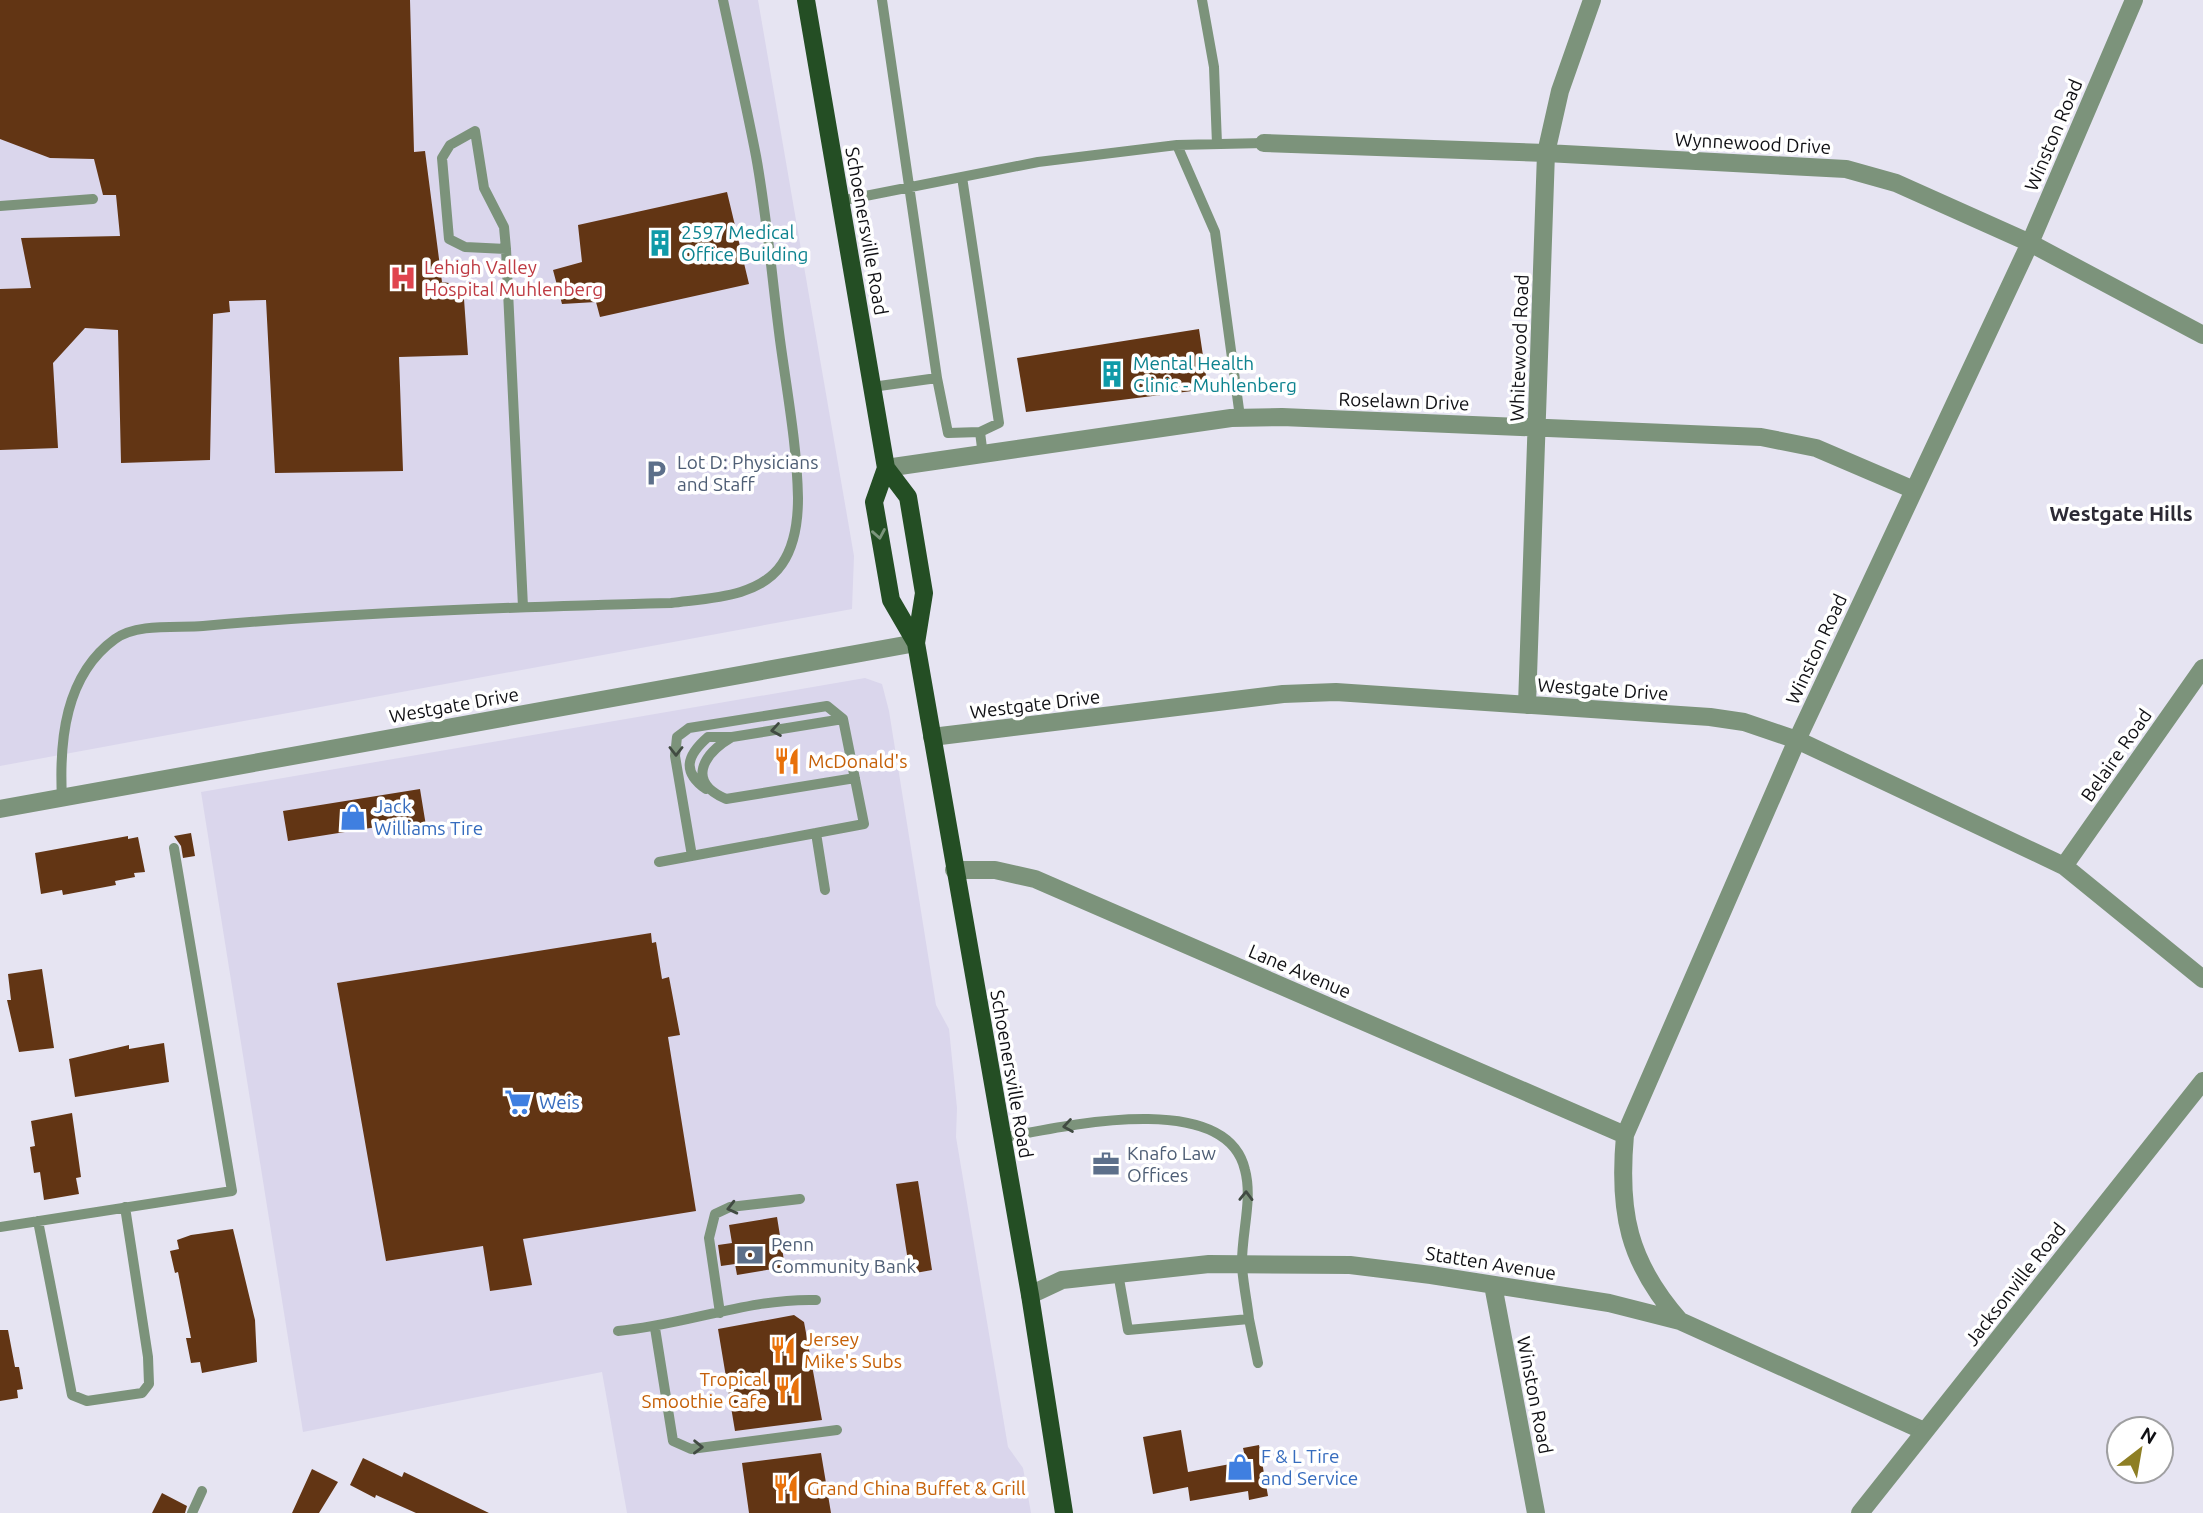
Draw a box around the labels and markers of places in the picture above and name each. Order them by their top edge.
place label: 2597 Medical Office Building [681,221,808,265]
building icon: 2597 Medical Office Building [645,228,675,258]
place label: Lehigh Valley Hospital Muhlenberg [424,256,603,300]
hospital icon: Lehigh Valley Hospital Muhlenberg [388,263,418,293]
place label: Mental Health Clinic - Muhlenberg [1133,352,1297,396]
building icon: Mental Health Clinic - Muhlenberg [1097,359,1127,389]
place label: Lot D: Physicians and Staff [677,451,818,495]
parking icon: Lot D: Physicians and Staff [641,458,671,488]
restaurant icon: McDonald's [772,746,802,776]
place label: McDonald's [808,750,907,772]
place label: Jack Williams Tire [374,795,483,839]
shop icon: Jack Williams Tire [338,802,368,832]
supermarket icon: Weis [503,1087,533,1117]
place label: Weis [539,1091,580,1113]
place label: Knafo Law Offices [1127,1142,1216,1186]
office icon: Knafo Law Offices [1091,1149,1121,1179]
place label: Penn Community Bank [771,1233,917,1277]
bank icon: Penn Community Bank [735,1240,765,1270]
place label: Jersey Mike's Subs [804,1328,902,1372]
restaurant icon: Jersey Mike's Subs [768,1335,798,1365]
place label: Tropical Smoothie Cafe [642,1368,767,1412]
restaurant icon: Tropical Smoothie Cafe [773,1375,803,1405]
place label: F & L Tire and Service [1261,1445,1358,1489]
shop icon: F & L Tire and Service [1225,1452,1255,1482]
restaurant icon: Grand China Buffet & Grill [771,1473,801,1503]
place label: Grand China Buffet & Grill [807,1477,1026,1499]

